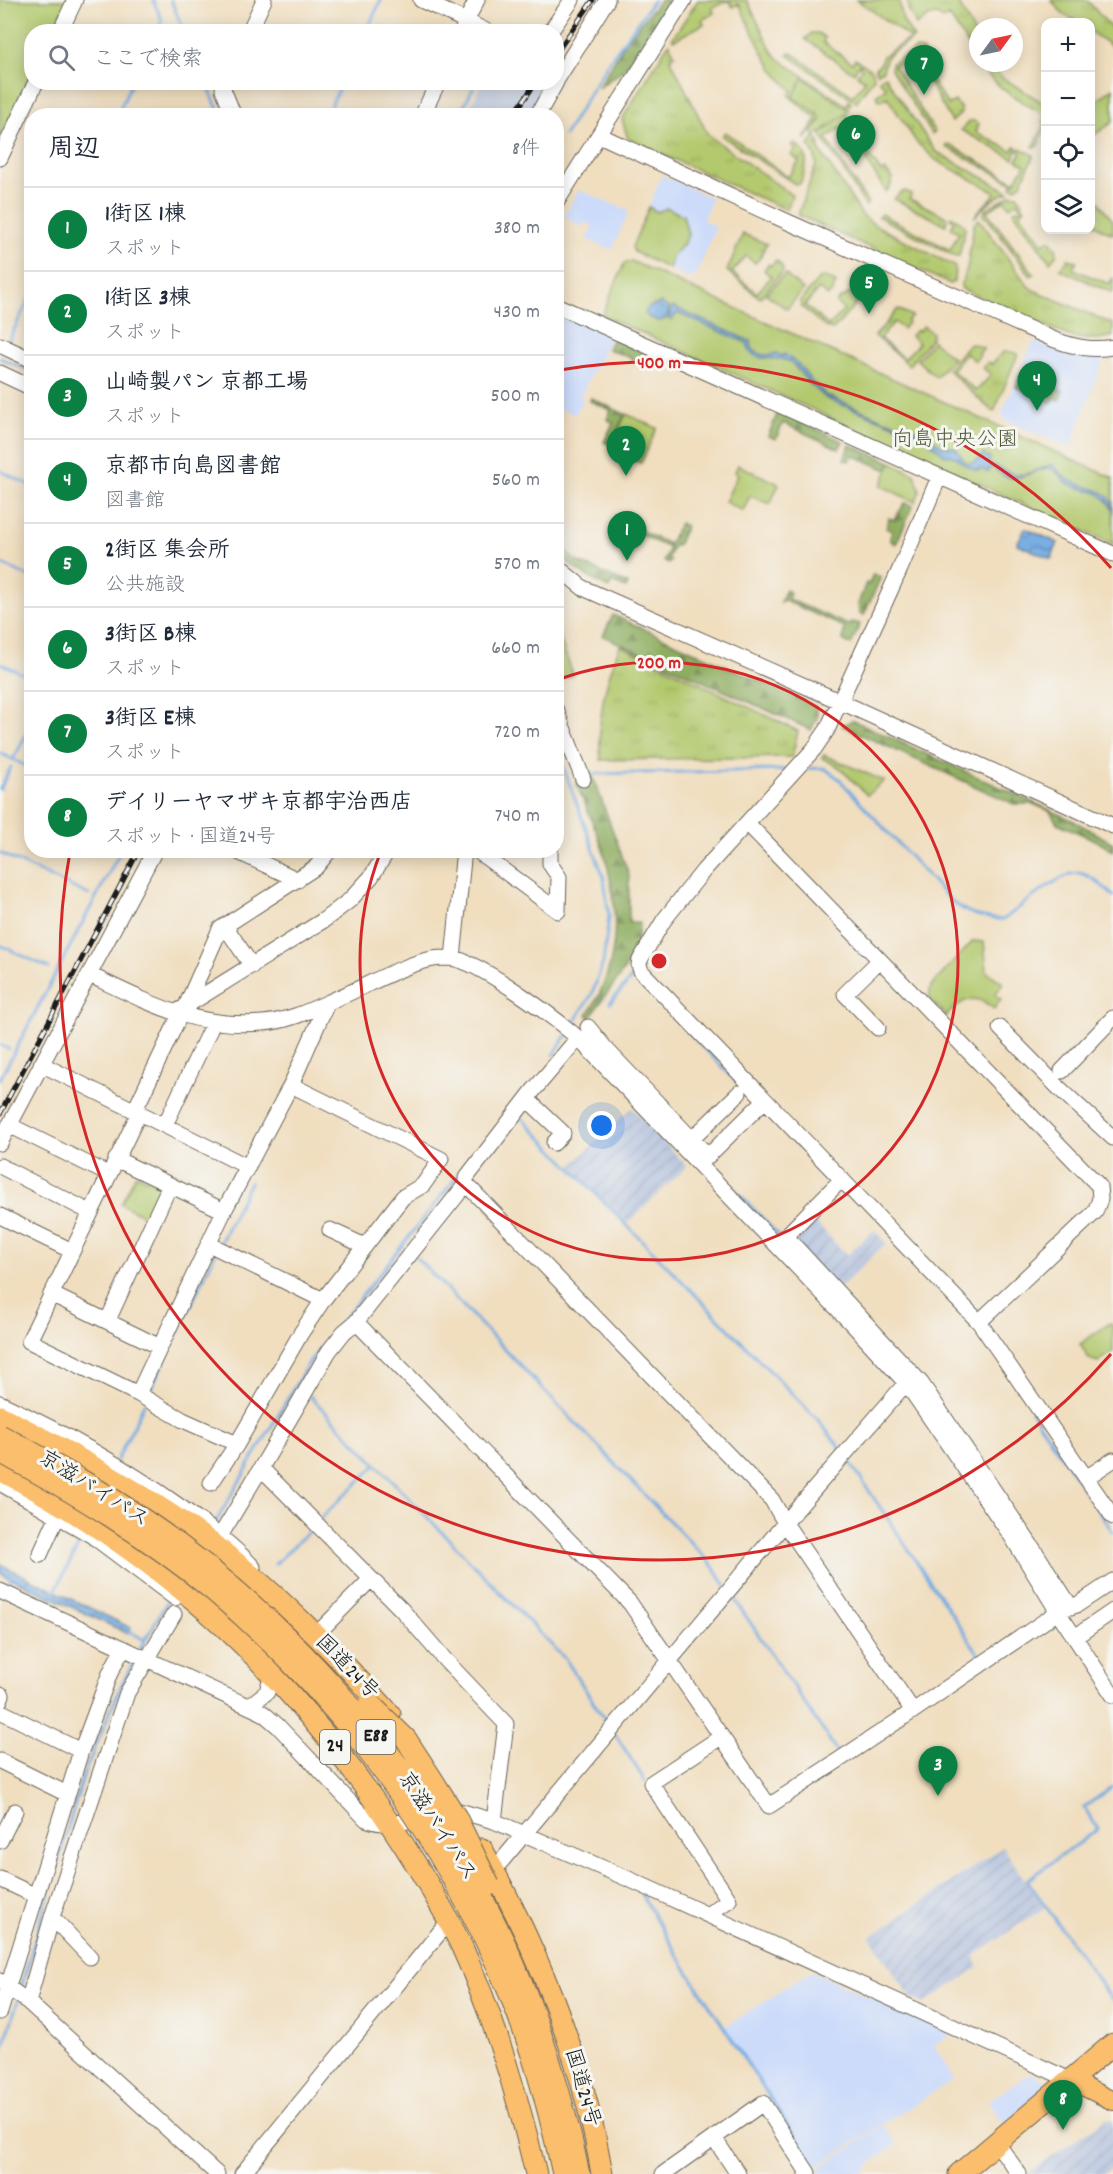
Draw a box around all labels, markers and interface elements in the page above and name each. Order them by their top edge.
north arrow [969,18,1023,72]
map controls [1041,18,1095,234]
button: + [1041,18,1095,72]
search box [24,24,564,90]
icon: search [45,41,78,74]
text: ここで検索 [93,45,203,76]
pin: 7 [904,46,944,95]
button: − [1041,72,1095,126]
pin: 6 [836,116,876,165]
button: locate [1041,126,1095,180]
text: 周辺 [48,132,100,169]
text: 8件 [512,136,540,164]
button: layers [1041,180,1095,234]
text: 1街区 1棟 [105,200,186,231]
text: 1 [65,215,70,243]
text: 380 m [494,215,540,243]
text: スポット [105,236,185,264]
pin: 5 [850,264,888,314]
text: 1街区 3棟 [105,284,191,315]
text: 2 [63,299,72,327]
text: 430 m [494,299,540,327]
text: スポット [105,320,185,348]
text: 400 m [637,352,681,377]
pin: 4 [1018,362,1056,411]
text: 山崎製パン 京都工場 [105,368,308,399]
text: 3 [63,383,72,411]
text: 500 m [491,383,540,411]
text: スポット [105,404,185,432]
pin: 2 [606,426,646,476]
park label: 向島中央公園 [892,426,1018,456]
text: 京都市向島図書館 [105,452,281,483]
text: 4 [63,467,72,495]
text: 560 m [492,467,540,495]
text: 図書館 [105,488,165,516]
pin: 1 [608,512,646,561]
text: 2街区 集会所 [105,536,230,567]
text: 5 [63,551,72,579]
text: 570 m [494,551,540,579]
text: 公共施設 [105,572,185,600]
text: 3街区 B棟 [105,620,196,651]
text: 6 [63,635,72,663]
text: 660 m [491,635,540,663]
text: 200 m [637,652,681,677]
text: スポット [105,656,185,684]
text: 3街区 E棟 [105,704,196,735]
text: 7 [64,719,71,747]
text: 720 m [494,719,540,747]
text: スポット [105,740,185,768]
text: デイリーヤマザキ京都宇治西店 [105,788,413,819]
text: 8 [63,803,72,831]
text: 740 m [495,803,540,831]
text: スポット · 国道24号 [105,824,276,852]
centre of rings [649,951,669,971]
your location [587,1111,616,1140]
street label: 京滋バイパス [32,1444,154,1536]
street label: 国道24号 [307,1628,385,1708]
road number: E88 [356,1720,395,1754]
road number: 24 [320,1730,350,1764]
pin: 3 [918,1746,958,1796]
street label: 京滋バイパス [389,1766,483,1888]
street label: 国道24号 [555,2045,607,2131]
pin: 8 [1044,2080,1082,2130]

